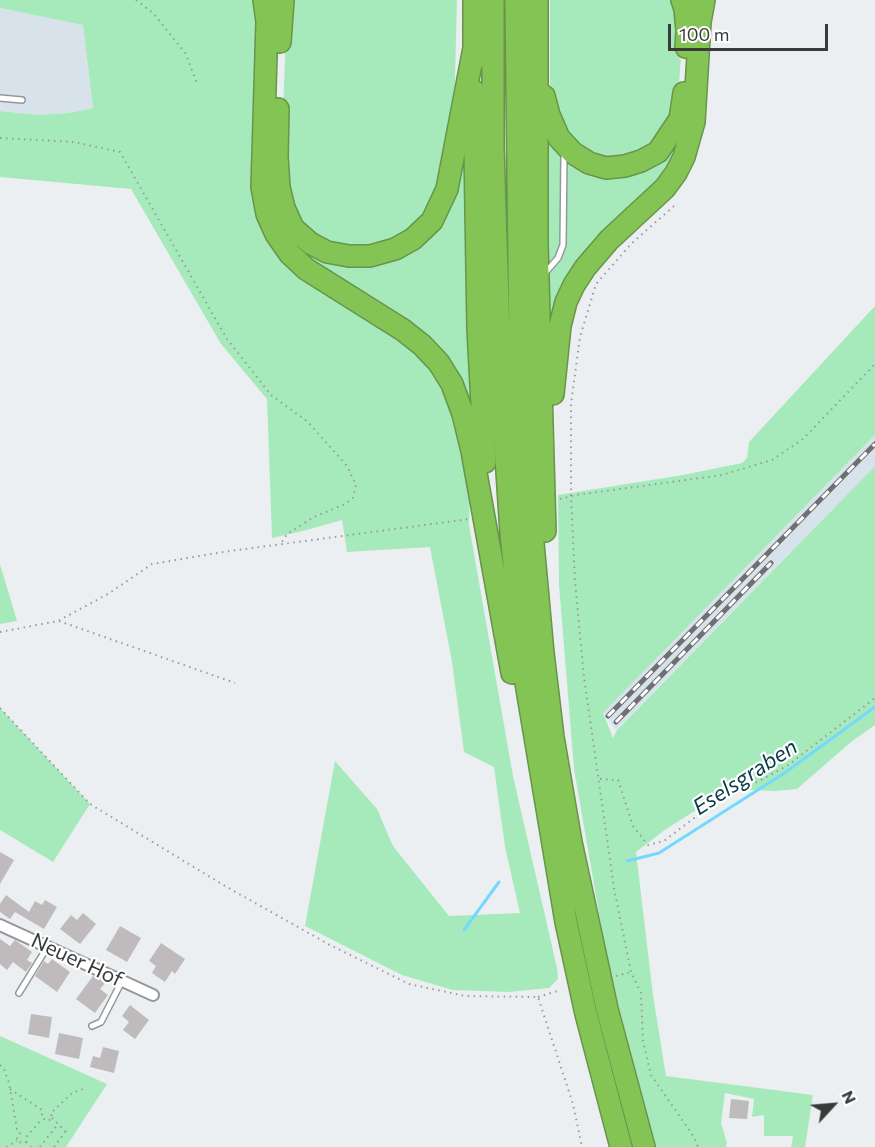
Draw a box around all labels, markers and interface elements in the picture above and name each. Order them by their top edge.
scale bar [671,12,832,50]
text: 100 m [679,23,729,45]
water label: Eselsgraben [688,733,802,821]
street label: Neuer Hof [27,928,127,992]
north arrow [803,1075,863,1135]
text: N [838,1087,861,1106]

